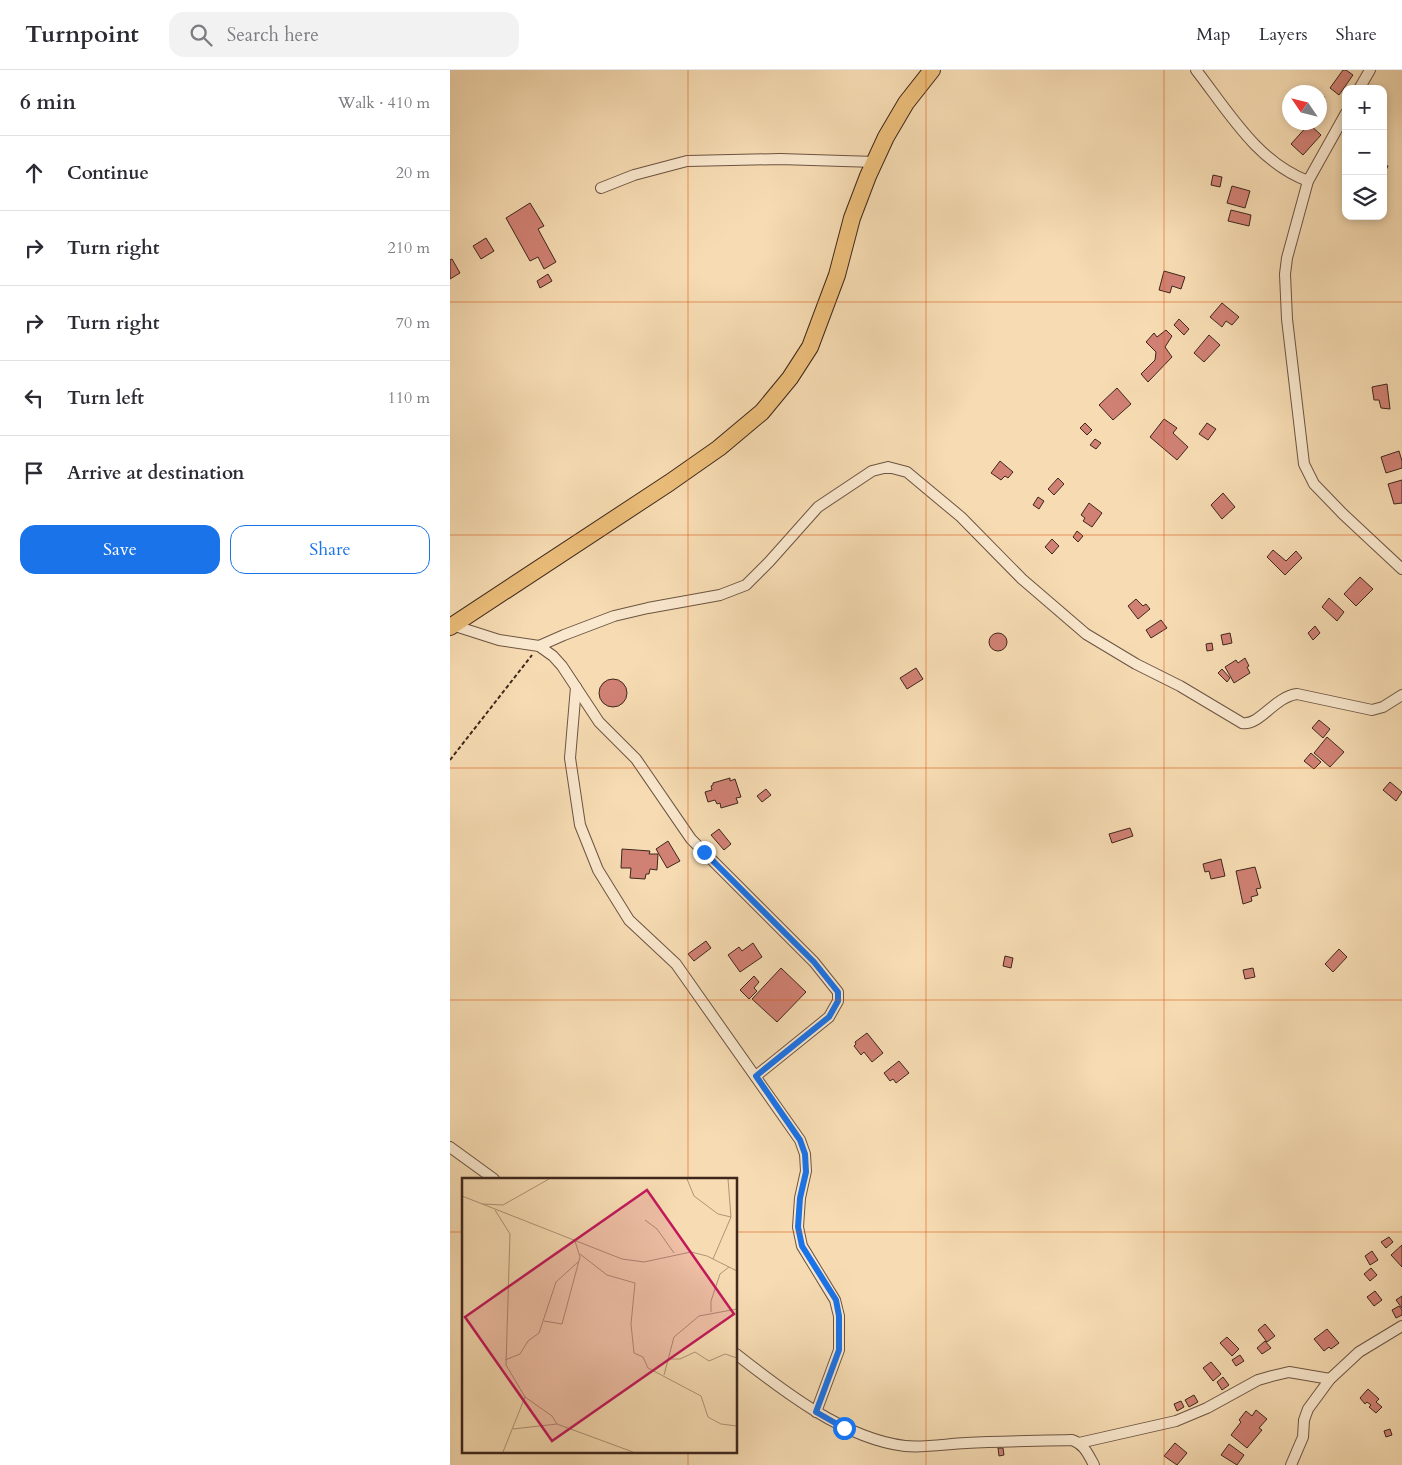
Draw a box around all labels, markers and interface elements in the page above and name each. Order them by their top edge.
search box [169,12,519,57]
text: Turnpoint [25,18,139,51]
icon: search [187,21,215,49]
text: Search here [227,22,319,48]
text: Map [1196,22,1231,47]
text: Layers [1259,22,1308,47]
text: Share [1336,22,1377,47]
north arrow [1282,85,1327,130]
map controls [1342,85,1387,220]
button: + [1342,85,1387,130]
text: 6 min [20,88,76,117]
text: Walk · 410 m [338,92,430,114]
button: − [1342,130,1387,175]
icon: ahead [20,159,48,187]
text: Continue [67,160,149,186]
text: 20 m [396,162,430,184]
button: layers [1342,175,1387,220]
icon: right [20,234,48,262]
text: Turn right [67,235,159,261]
text: 210 m [388,237,430,259]
icon: right [20,309,48,337]
text: Turn right [67,310,159,336]
text: 70 m [396,312,430,334]
icon: left [20,384,48,412]
text: Turn left [67,385,144,411]
text: 110 m [388,387,430,409]
icon: arrive [20,459,48,487]
text: Arrive at destination [67,460,244,486]
button: Save [20,525,220,574]
button: Share [230,525,430,574]
route end [693,841,716,864]
inset map [462,1178,738,1452]
route start [833,1417,856,1440]

